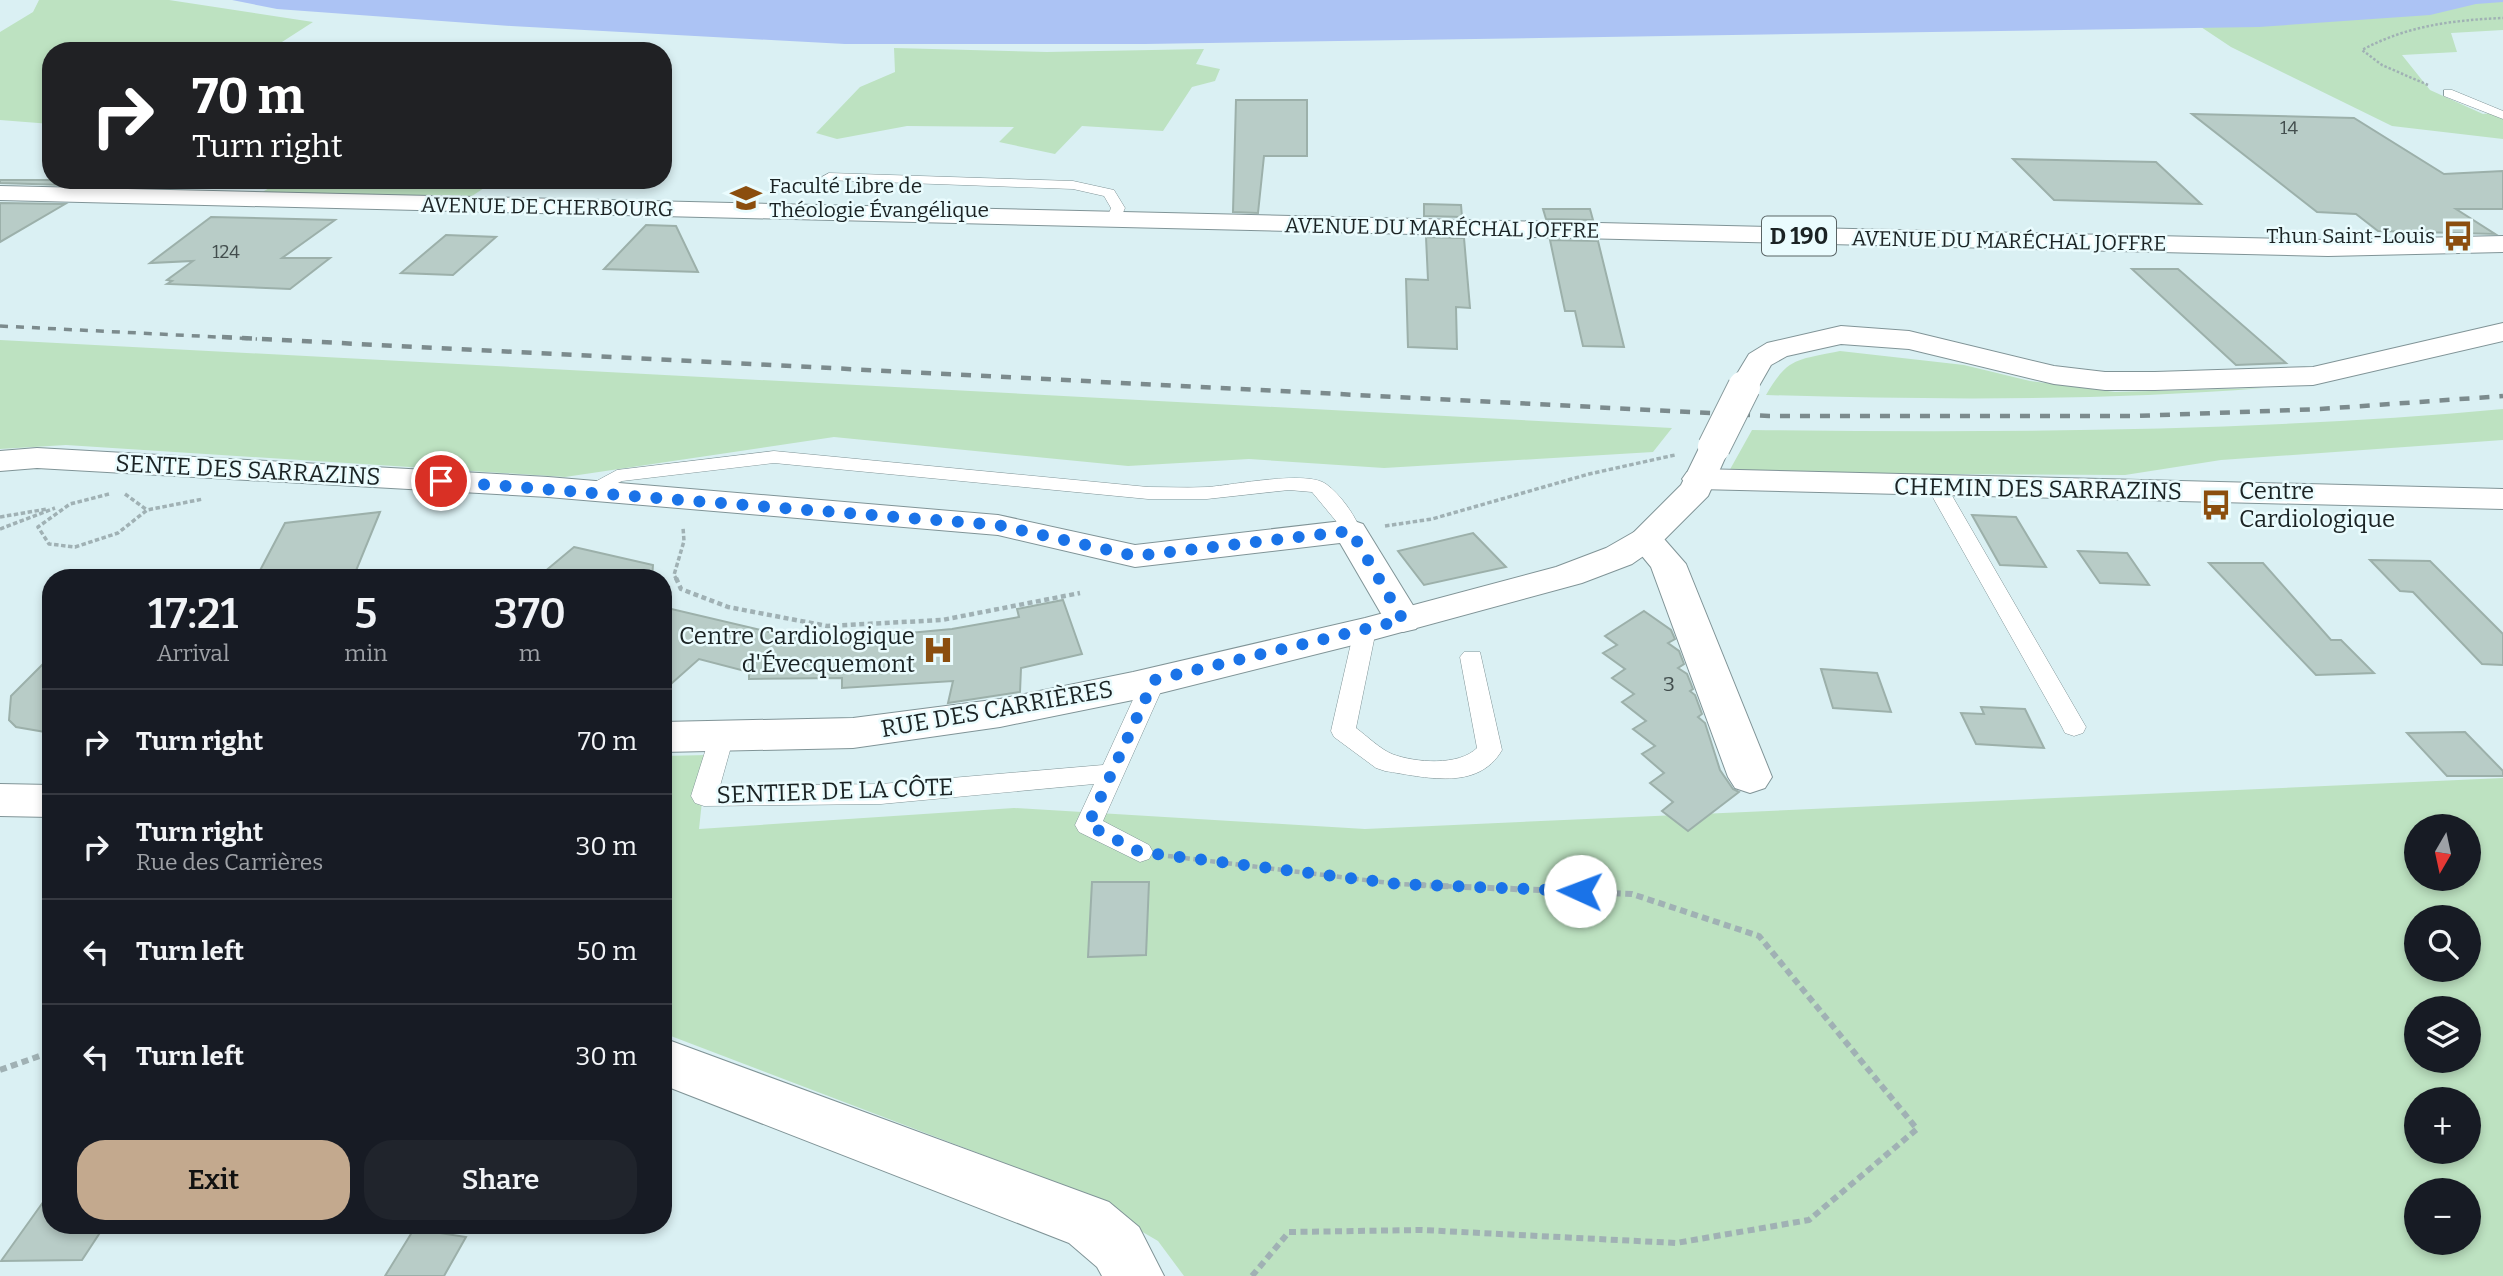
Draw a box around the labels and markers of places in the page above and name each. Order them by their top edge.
place label: Faculté Libre de Théologie Évangélique [769,173,989,223]
school or university icon: Faculté Libre de Théologie Évangélique [729,181,763,215]
bus stop icon: Thun Saint-Louis [2441,219,2475,253]
place label: Thun Saint-Louis [2266,223,2435,249]
pin [411,451,471,511]
place label: Centre Cardiologique [2239,477,2395,533]
bus stop icon: Centre Cardiologique [2199,488,2233,522]
place label: Centre Cardiologique d'Évecquemont [679,622,915,678]
hospital icon: Centre Cardiologique d'Évecquemont [921,633,955,667]

